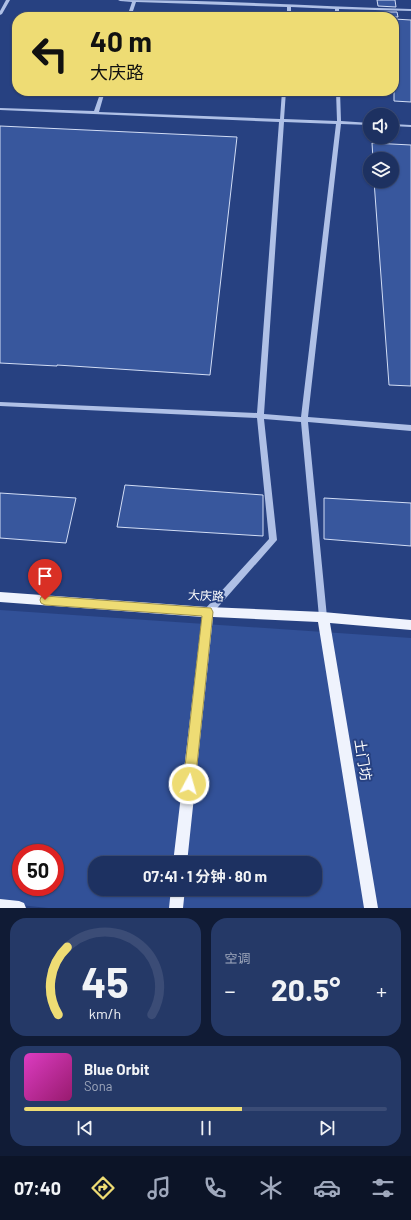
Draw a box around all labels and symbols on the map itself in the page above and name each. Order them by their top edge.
pin [28,559,62,600]
street label: 大庆路 [188,587,224,603]
street label: 土门坊 [352,738,375,782]
position arrow [168,763,210,805]
speed limit sign: 50 [12,844,64,896]

